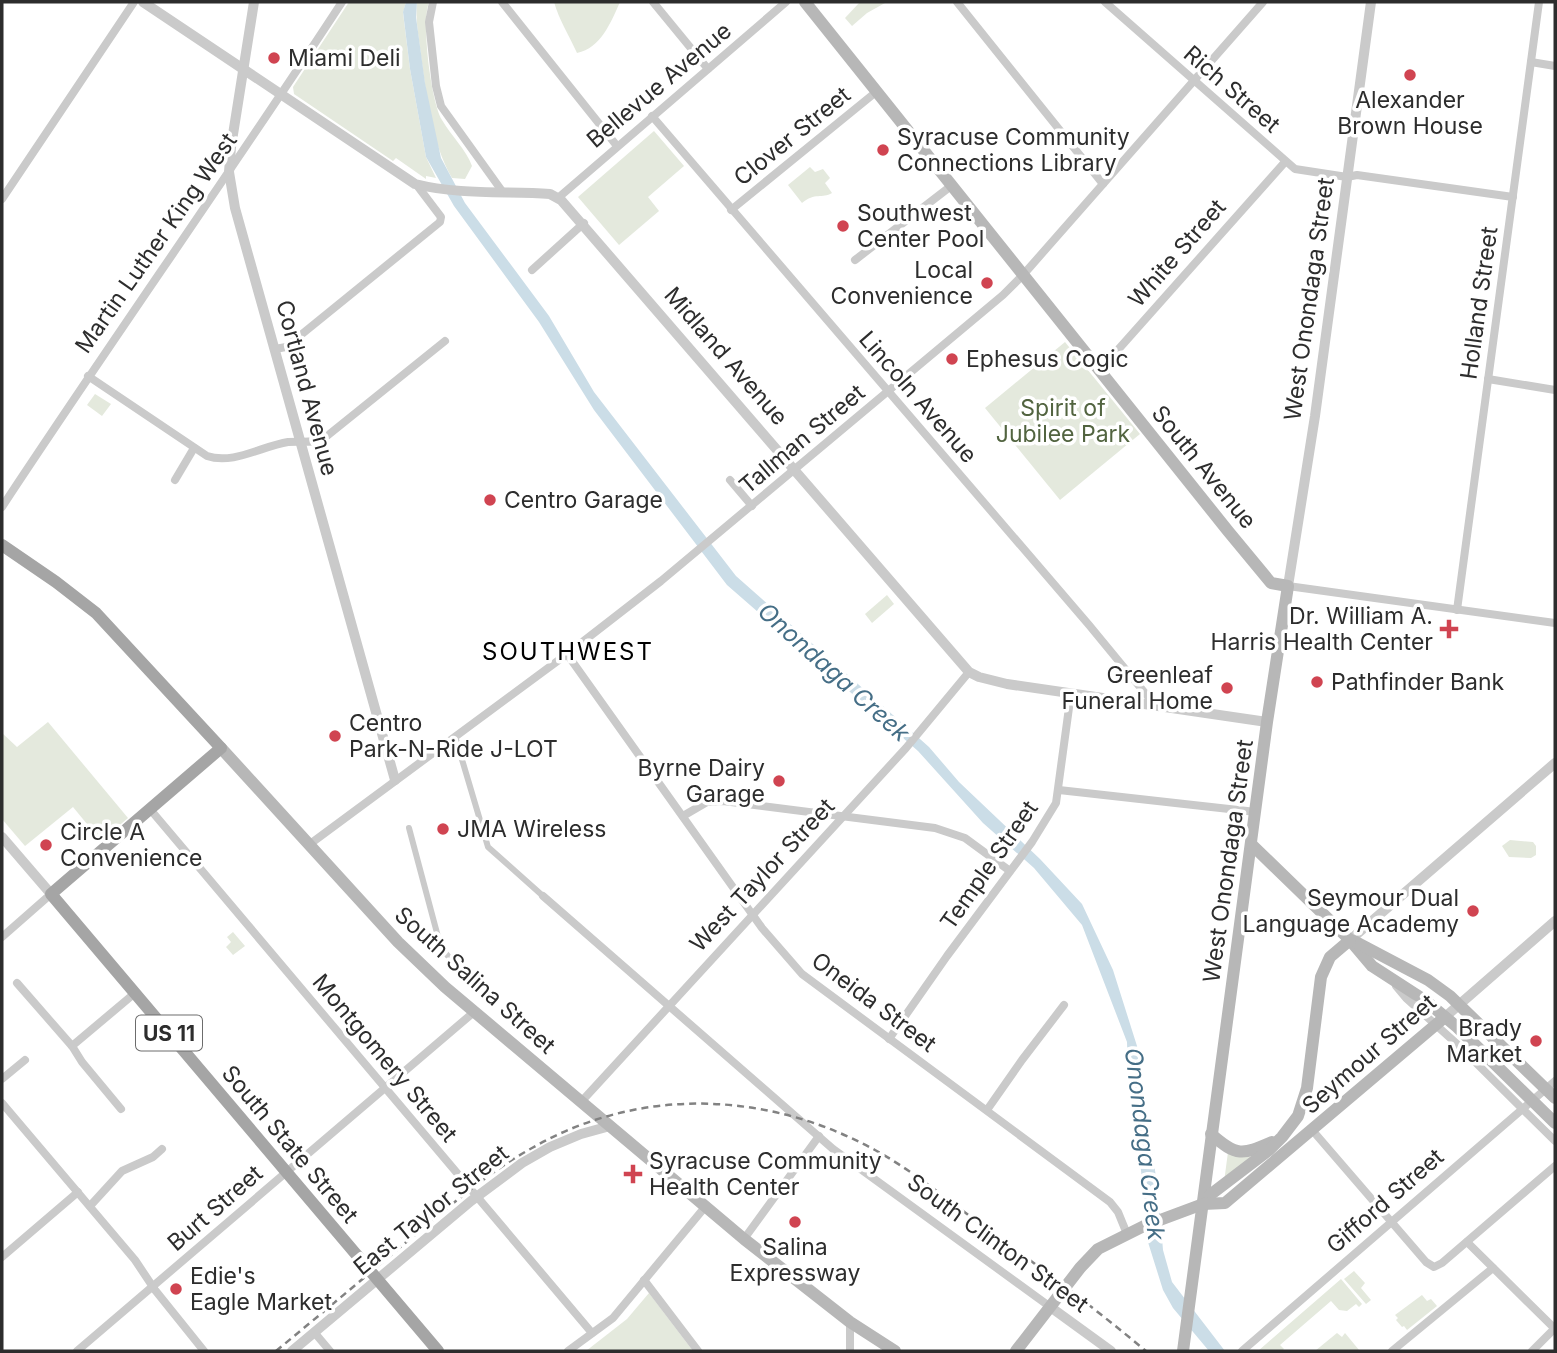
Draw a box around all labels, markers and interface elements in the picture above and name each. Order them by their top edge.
street label: Bellevue Avenue [581,16,737,154]
street label: Rich Street [1178,40,1286,139]
place label: Miami Deli [288,44,401,72]
marker: Miami Deli [266,50,282,66]
marker: Alexander Brown House [1402,67,1418,83]
street label: Clover Street [728,80,856,191]
place label: Alexander Brown House [1337,86,1483,140]
place label: Syracuse Community Connections Library [897,123,1130,177]
street label: Martin Luther King West [69,127,243,358]
marker: Syracuse Community Connections Library [875,142,891,158]
street label: West Onondaga Street [1278,175,1340,422]
street label: White Street [1123,193,1232,313]
place label: Southwest Center Pool [857,199,984,253]
marker: Southwest Center Pool [835,218,851,234]
street label: Holland Street [1454,224,1504,381]
place label: Local Convenience [831,256,973,310]
marker: Local Convenience [979,275,995,291]
street label: Midland Avenue [658,281,794,431]
street label: Cortland Avenue [270,297,344,479]
street label: Lincoln Avenue [853,325,983,469]
place label: Ephesus Cogic [966,345,1129,373]
marker: Ephesus Cogic [944,351,960,367]
street label: Tallman Street [734,378,871,500]
park label: Spirit of Jubilee Park [996,394,1131,448]
street label: South Avenue [1146,400,1262,534]
place label: Centro Garage [504,486,663,514]
marker: Centro Garage [482,492,498,508]
water label: Onondaga Creek [752,596,916,748]
place label: Dr. William A. Harris Health Center [1210,602,1433,656]
marker: Dr. William A. Harris Health Center [1439,619,1459,639]
district label: SOUTHWEST [482,637,654,666]
place label: Greenleaf Funeral Home [1062,661,1213,715]
place label: Pathfinder Bank [1331,668,1505,696]
marker: Pathfinder Bank [1309,674,1325,690]
marker: Greenleaf Funeral Home [1219,680,1235,696]
place label: Centro Park-N-Ride J-LOT [349,709,558,763]
marker: Centro Park-N-Ride J-LOT [327,728,343,744]
street label: West Onondaga Street [1197,737,1259,984]
place label: Byrne Dairy Garage [638,754,765,808]
marker: Byrne Dairy Garage [771,773,787,789]
street label: West Taylor Street [684,792,840,957]
street label: Temple Street [934,795,1044,935]
place label: JMA Wireless [457,815,606,843]
place label: Circle A Convenience [60,818,202,872]
marker: JMA Wireless [435,821,451,837]
marker: Circle A Convenience [38,837,54,853]
place label: Seymour Dual Language Academy [1243,884,1459,938]
street label: South Salina Street [389,901,561,1060]
marker: Seymour Dual Language Academy [1465,903,1481,919]
street label: Oneida Street [806,946,942,1058]
street label: Montgomery Street [307,968,464,1148]
street label: Seymour Street [1296,988,1442,1120]
place label: Brady Market [1446,1014,1522,1068]
road number: US 11 [136,1016,202,1050]
marker: Brady Market [1528,1033,1544,1049]
water label: Onondaga Creek [1119,1046,1171,1243]
street label: South State Street [216,1059,364,1229]
street label: East Taylor Street [348,1139,514,1281]
street label: Gifford Street [1321,1142,1450,1259]
place label: Syracuse Community Health Center [649,1147,882,1201]
street label: Burt Street [162,1159,269,1257]
marker: Syracuse Community Health Center [623,1164,643,1184]
street label: South Clinton Street [902,1168,1095,1318]
marker: Salina Expressway [787,1214,803,1230]
place label: Salina Expressway [730,1233,860,1287]
place label: Edie's Eagle Market [190,1262,333,1316]
marker: Edie's Eagle Market [168,1281,184,1297]

